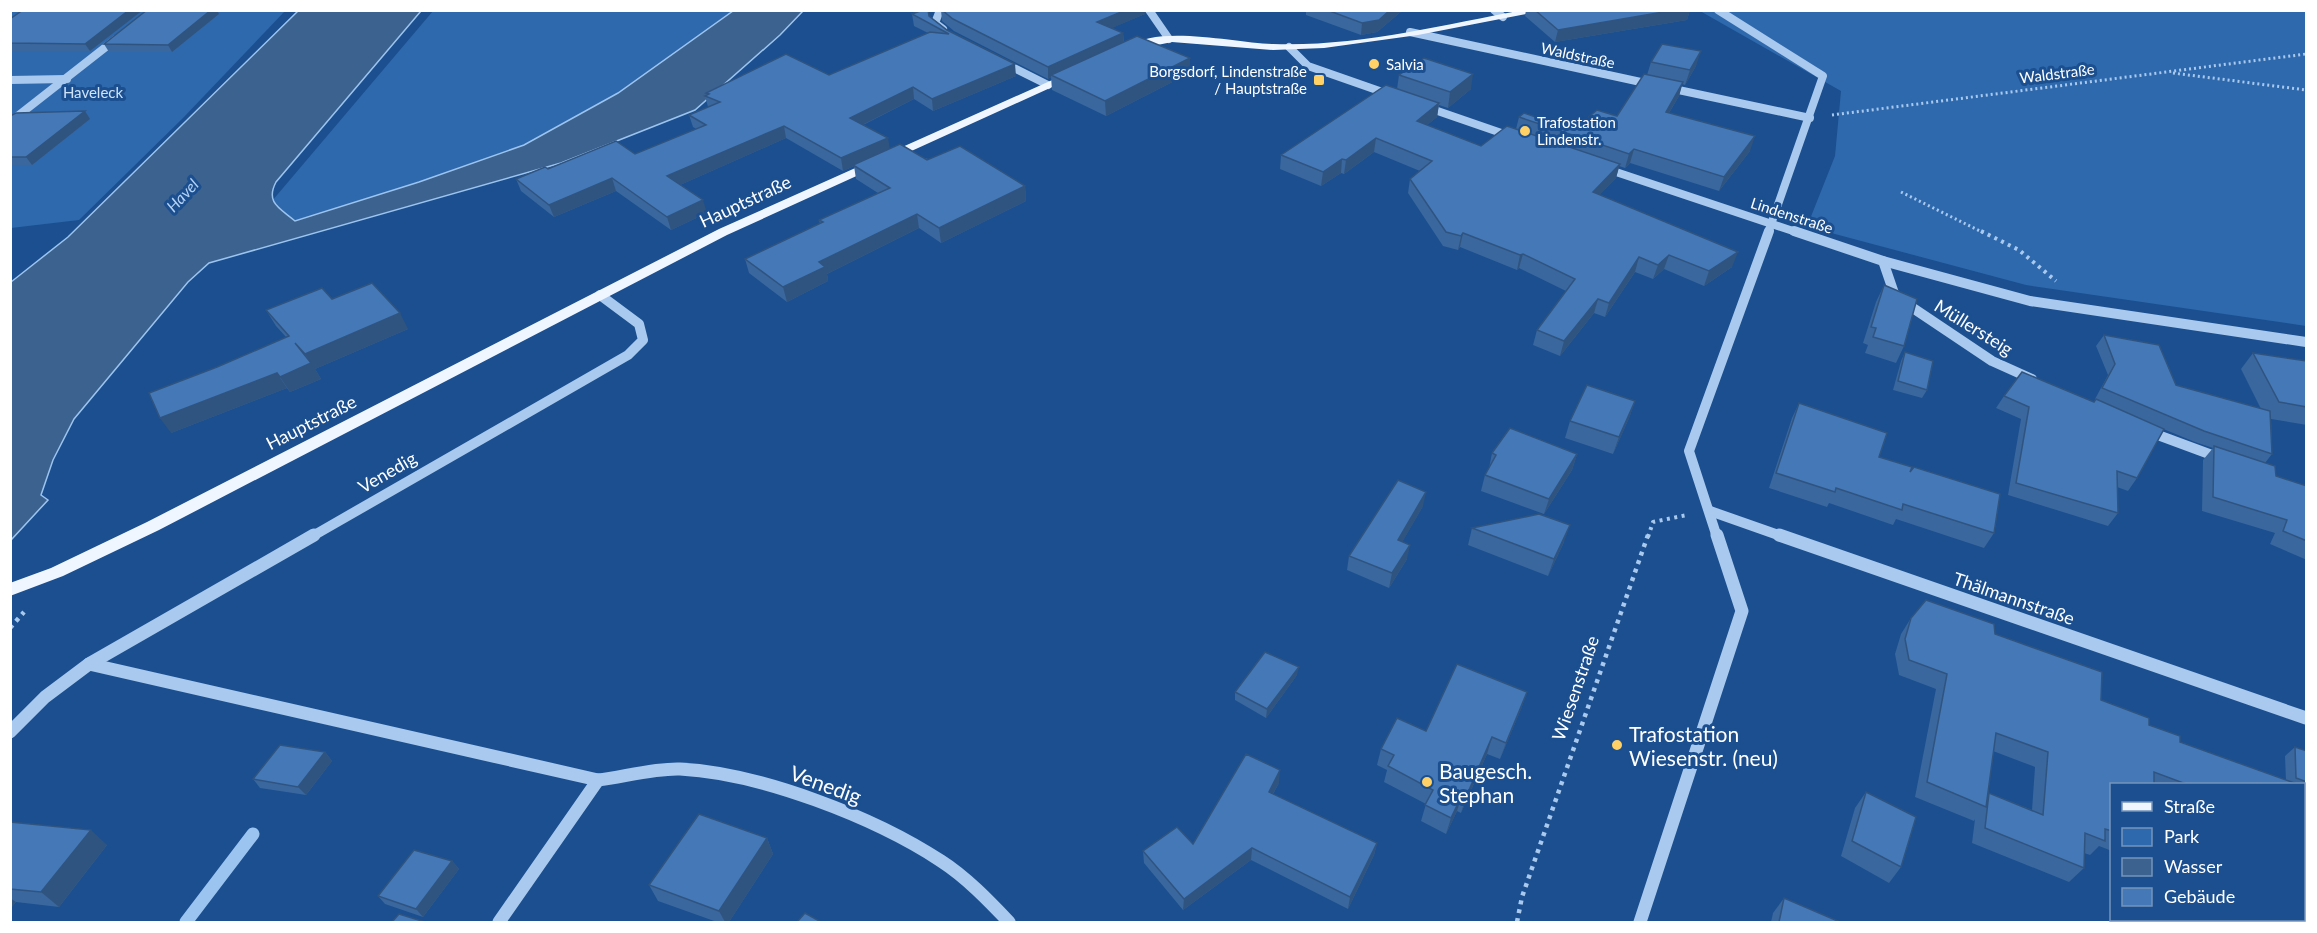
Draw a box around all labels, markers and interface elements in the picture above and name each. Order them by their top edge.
street label: Waldstraße [1539,38,1617,72]
place label: Salvia [1386,55,1424,73]
marker: Salvia [1367,57,1381,71]
street label: Waldstraße [2018,59,2096,87]
place label: Borgsdorf, Lindenstraße / Hauptstraße [1149,62,1307,97]
marker: Borgsdorf, Lindenstraße / Hauptstraße [1312,73,1326,87]
park label: Haveleck [63,83,123,101]
place label: Trafostation Lindenstr. [1537,113,1616,148]
marker: Trafostation Lindenstr. [1518,124,1532,138]
street label: Hauptstraße [696,170,794,232]
water label: Havel [162,174,202,215]
street label: Lindenstraße [1748,193,1836,237]
street label: Müllersteig [1931,294,2017,360]
street label: Hauptstraße [262,390,360,454]
street label: Venedig [354,447,420,497]
street label: Thälmannstraße [1950,567,2078,629]
street label: Wiesenstraße [1547,633,1603,743]
place label: Trafostation Wiesenstr. (neu) [1629,721,1778,770]
marker: Trafostation Wiesenstr. (neu) [1610,738,1624,752]
place label: Baugesch. Stephan [1439,758,1532,807]
street label: Venedig [787,760,865,808]
marker: Baugesch. Stephan [1420,775,1434,789]
legend [2110,783,2305,921]
text: Straße [2164,795,2215,817]
text: Park [2164,825,2200,847]
text: Wasser [2164,855,2223,877]
text: Gebäude [2164,885,2235,907]

